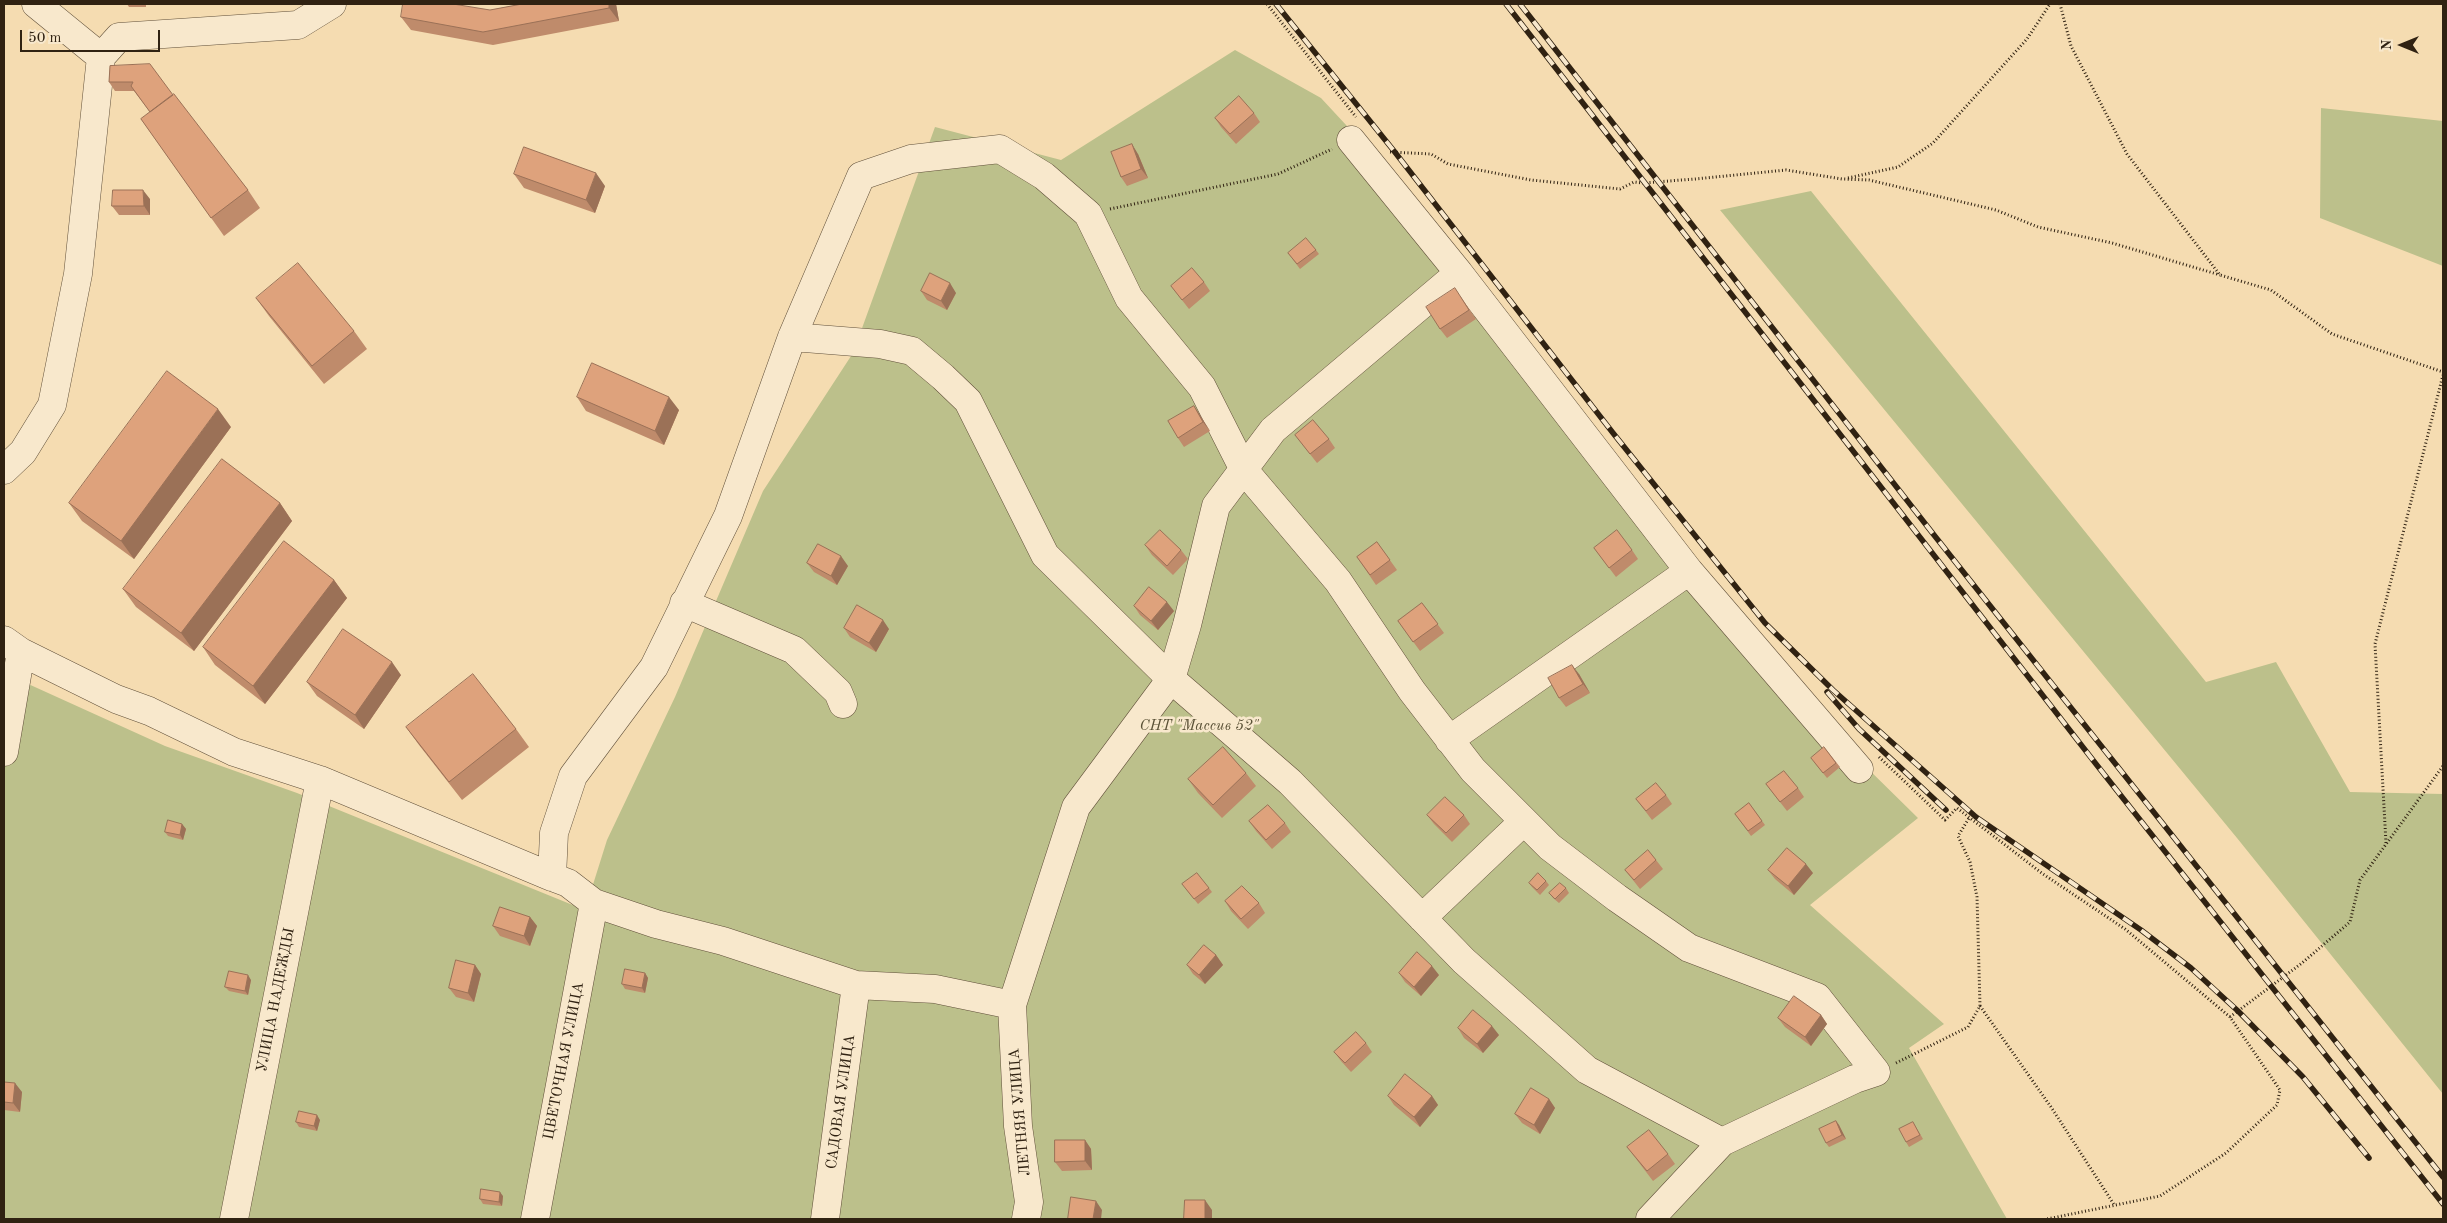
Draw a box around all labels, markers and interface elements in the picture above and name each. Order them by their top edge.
scale bar [22,20,162,52]
north arrow [2377,20,2427,70]
text: 50 m [28,31,62,46]
text: N [2380,40,2394,50]
park label: СНТ "Массив 52" [1139,717,1259,735]
street label: УЛИЦА НАДЕЖДЫ [253,926,299,1074]
street label: ЦВЕТОЧНАЯ УЛИЦА [540,981,588,1141]
street label: САДОВАЯ УЛИЦА [823,1033,859,1171]
street label: ЛЕТНЯЯ УЛИЦА [1005,1047,1035,1177]

